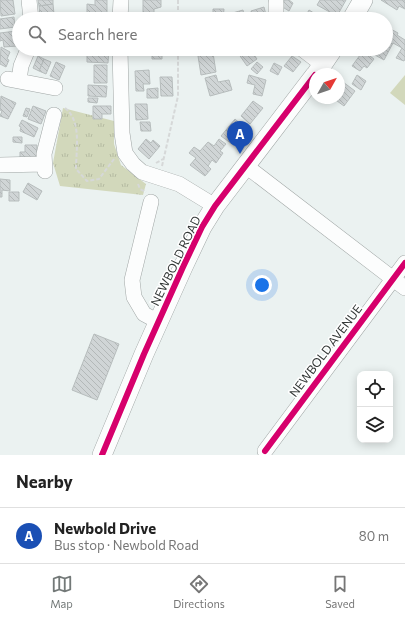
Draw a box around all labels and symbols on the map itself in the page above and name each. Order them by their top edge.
north arrow [309,68,345,104]
pin: A [227,121,253,154]
street label: NEWBOLD ROAD [147,213,203,308]
your location [252,275,272,295]
street label: NEWBOLD AVENUE [286,302,364,399]

